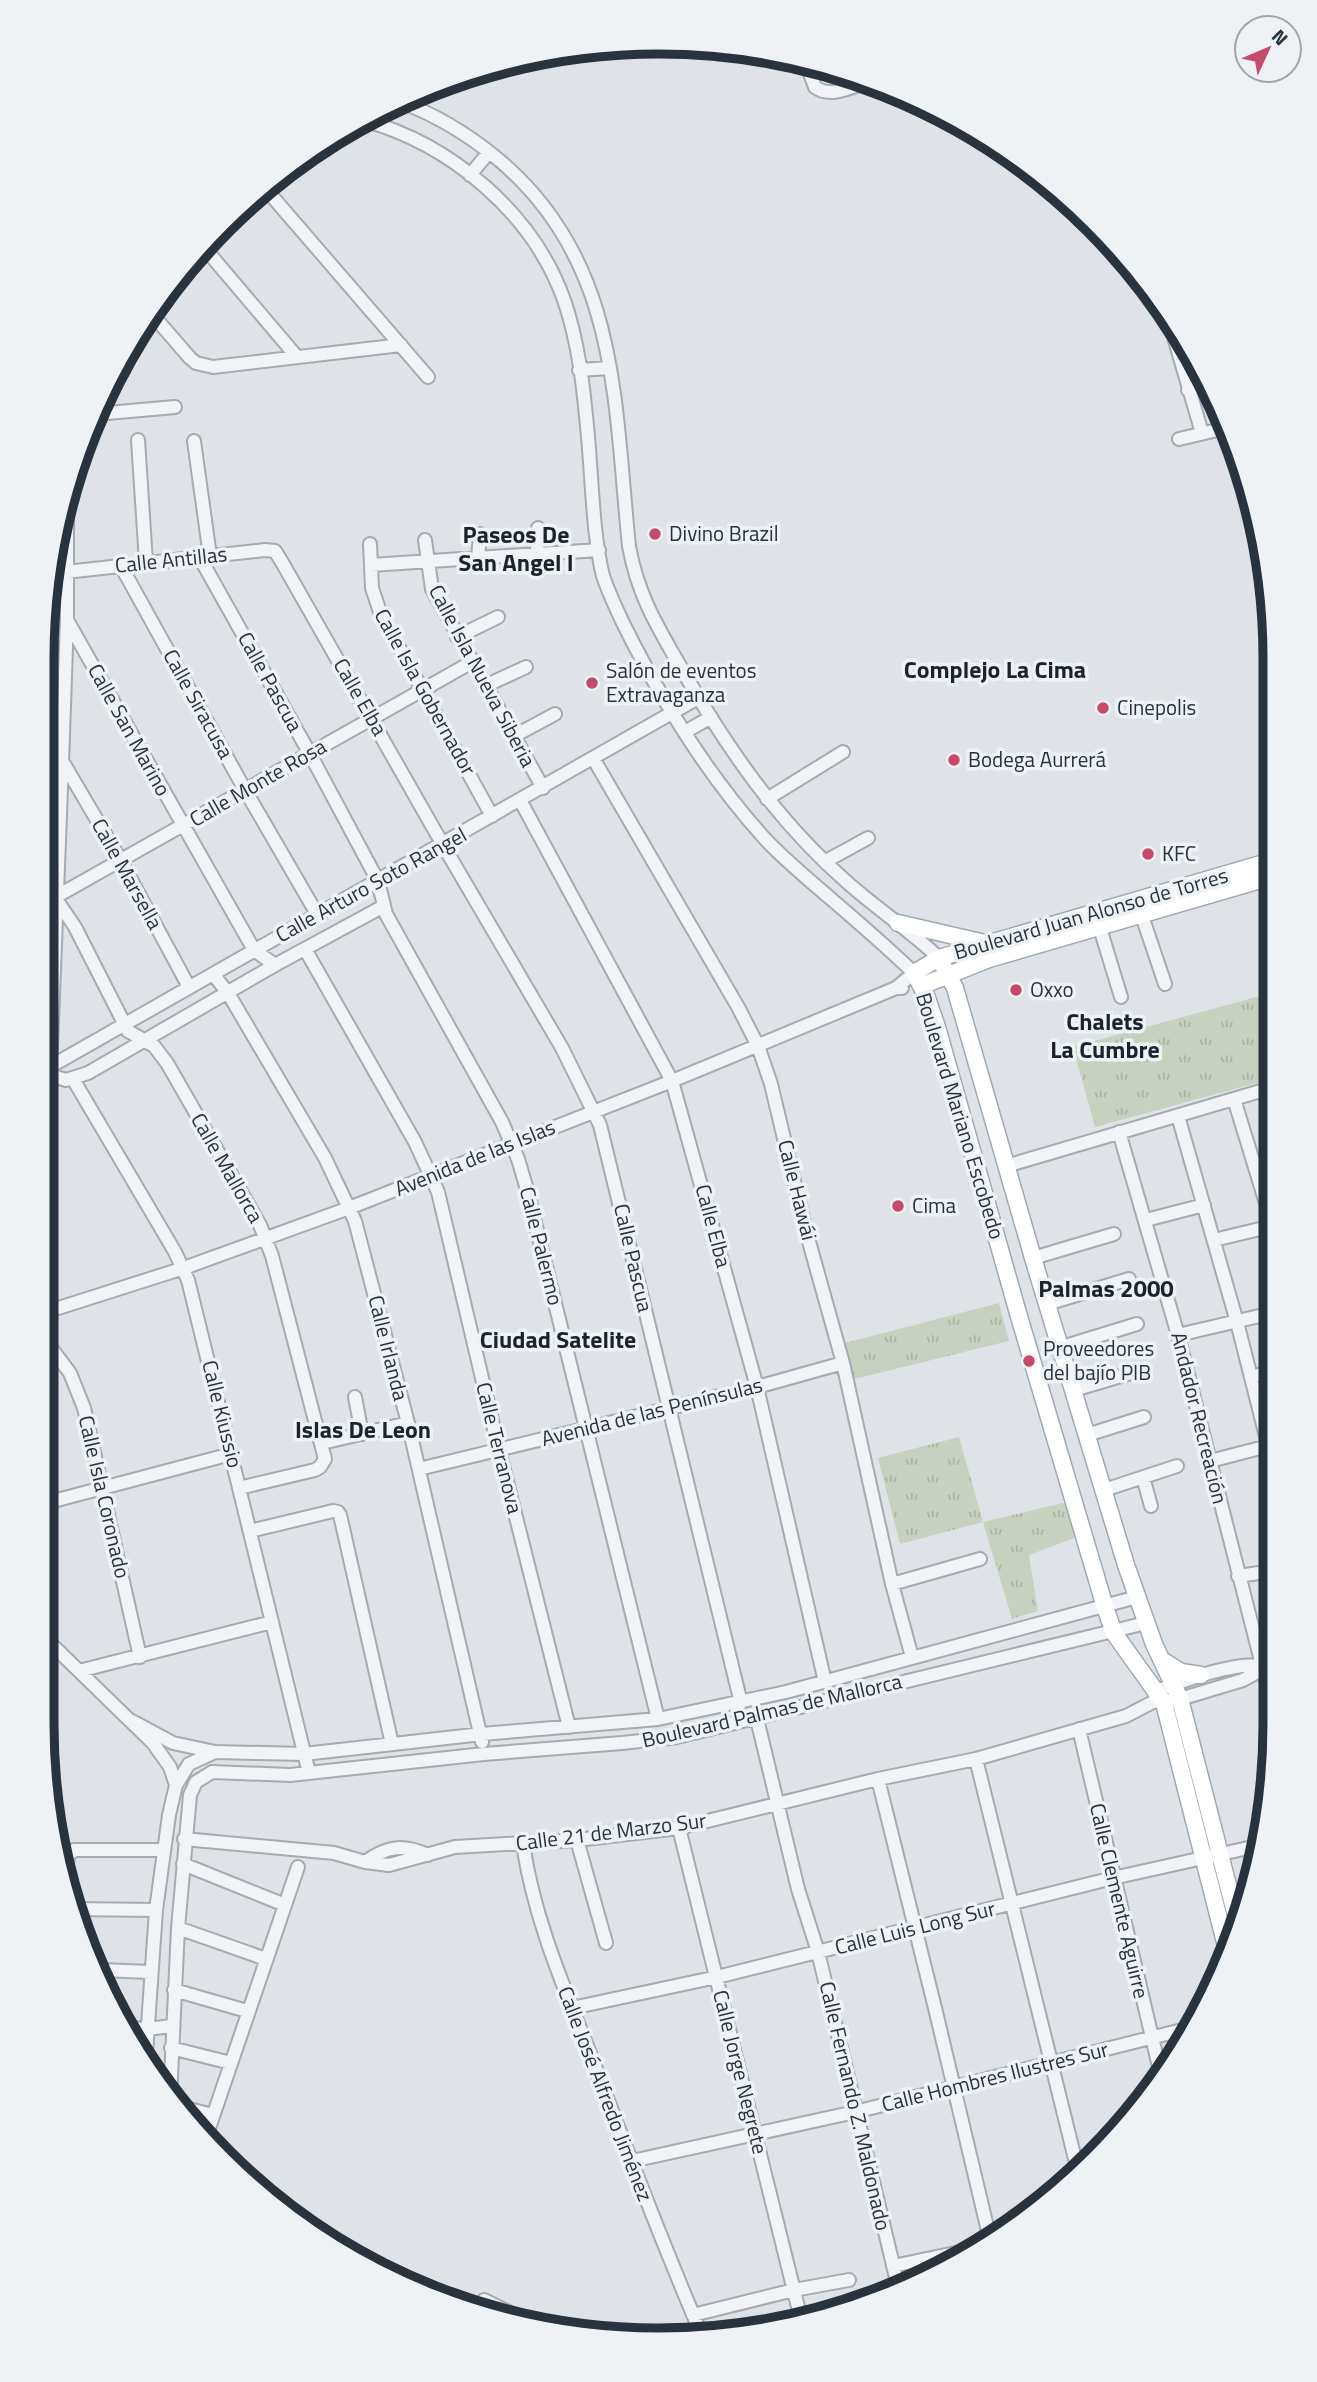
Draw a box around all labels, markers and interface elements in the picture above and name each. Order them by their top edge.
north arrow [1233,14,1303,84]
text: N [1266,22,1296,52]
district label: Paseos De San Angel I [458,516,574,580]
place label: Divino Brazil [669,517,779,549]
marker: Divino Brazil [647,526,663,542]
street label: Calle Antillas [113,537,229,581]
street label: Calle Isla Nueva Siberia [421,579,545,773]
street label: Calle Isla Gobernador [367,602,485,781]
street label: Calle Pascua [230,626,312,738]
street label: Calle Siracusa [155,643,242,765]
district label: Complejo La Cima [904,651,1086,687]
street label: Calle Elba [326,652,396,742]
place label: Salón de eventos Extravaganza [606,654,756,710]
street label: Calle San Marino [80,657,180,802]
marker: Salón de eventos Extravaganza [584,675,600,691]
place label: Cinepolis [1117,691,1196,723]
marker: Cinepolis [1095,700,1111,716]
street label: Calle Monte Rosa [183,730,332,834]
place label: Bodega Aurrerá [968,743,1107,775]
marker: Bodega Aurrerá [946,752,962,768]
street label: Calle Marsella [84,812,172,935]
street label: Calle Arturo Soto Rangel [269,818,472,950]
place label: KFC [1162,837,1196,869]
marker: KFC [1140,846,1156,862]
street label: Boulevard Juan Alonso de Torres [950,859,1232,968]
place label: Oxxo [1030,973,1074,1005]
marker: Oxxo [1008,982,1024,998]
street label: Boulevard Mariano Escobedo [908,988,1014,1243]
district label: Chalets La Cumbre [1050,1003,1160,1067]
street label: Calle Mallorca [183,1106,273,1229]
street label: Avenida de las Islas [389,1110,560,1204]
street label: Calle Hawái [770,1136,826,1243]
street label: Calle Elba [688,1181,741,1271]
street label: Calle Palermo [512,1183,572,1308]
place label: Cima [912,1189,957,1221]
marker: Cima [890,1198,906,1214]
street label: Calle Pascua [606,1200,662,1316]
district label: Palmas 2000 [1038,1270,1174,1306]
street label: Calle Irlanda [360,1292,418,1404]
district label: Ciudad Satelite [480,1321,636,1357]
street label: Andador Recreación [1163,1328,1237,1507]
place label: Proveedores del bajío PIB [1043,1332,1154,1388]
marker: Proveedores del bajío PIB [1021,1353,1037,1369]
street label: Calle Kiussio [194,1357,252,1471]
street label: Avenida de las Penínsulas [538,1368,766,1454]
street label: Calle Terranova [468,1379,532,1517]
district label: Islas De Leon [295,1411,431,1447]
street label: Calle Isla Coronado [71,1412,139,1581]
street label: Boulevard Palmas de Mallorca [639,1664,905,1756]
street label: Calle Clemente Aguirre [1082,1800,1158,2002]
street label: Calle 21 de Marzo Sur [514,1803,708,1859]
street label: Calle Luis Long Sur [831,1892,998,1962]
street label: Calle Fernando Z. Maldonado [812,1978,900,2234]
street label: Calle José Alfredo Jiménez [550,1981,662,2206]
street label: Calle Jorge Negrete [705,1986,777,2157]
street label: Calle Hombres Ilustres Sur [878,2032,1112,2120]

